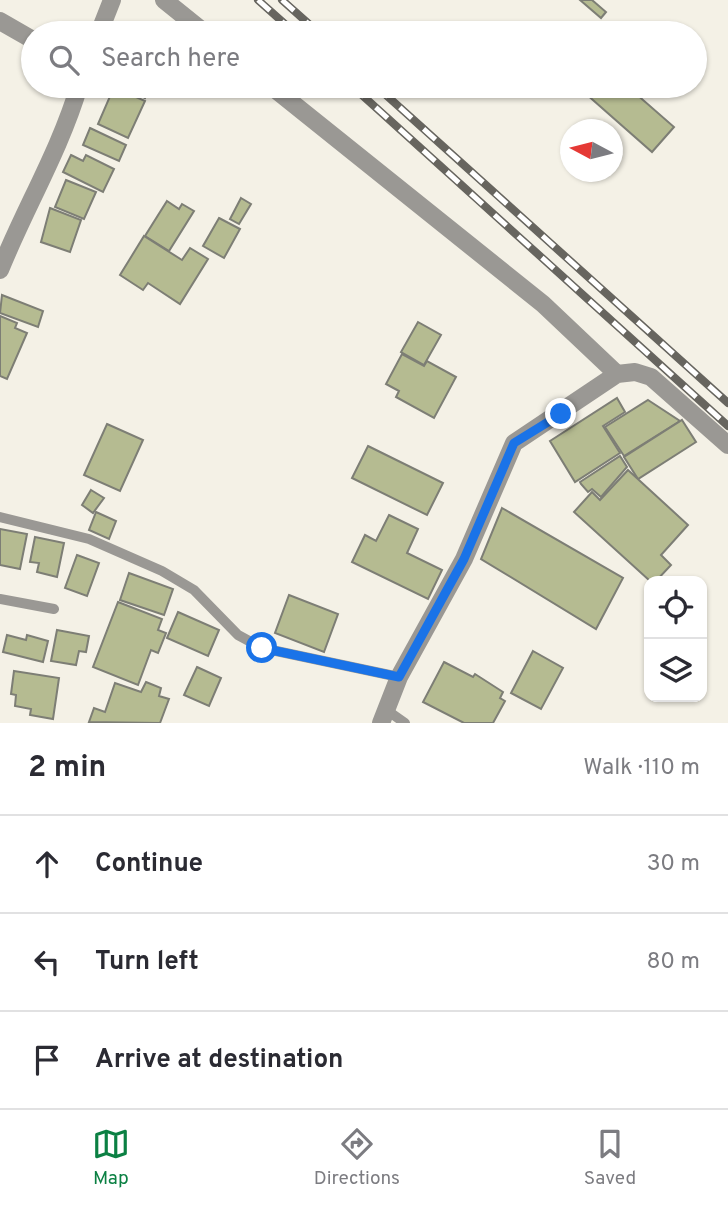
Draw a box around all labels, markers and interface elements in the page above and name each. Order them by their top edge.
search box [21,21,707,98]
icon: search [45,41,83,79]
text: Search here [101,43,240,76]
north arrow [560,119,623,182]
route end [545,398,576,429]
map controls [644,576,707,702]
button: locate [644,576,707,639]
route start [246,632,277,663]
button: layers [644,639,707,702]
text: 2 min [28,750,106,787]
text: Walk · 110 m [583,754,700,783]
icon: ahead [28,845,66,883]
text: Continue [95,848,203,881]
text: 30 m [647,850,700,879]
icon: left [28,943,66,981]
text: Turn left [95,946,199,979]
text: 80 m [647,948,700,977]
icon: arrive [28,1041,66,1079]
text: Arrive at destination [95,1044,343,1077]
tab: Map [92,1125,130,1191]
tab: Directions [314,1125,400,1191]
tab: Saved [584,1125,636,1191]

